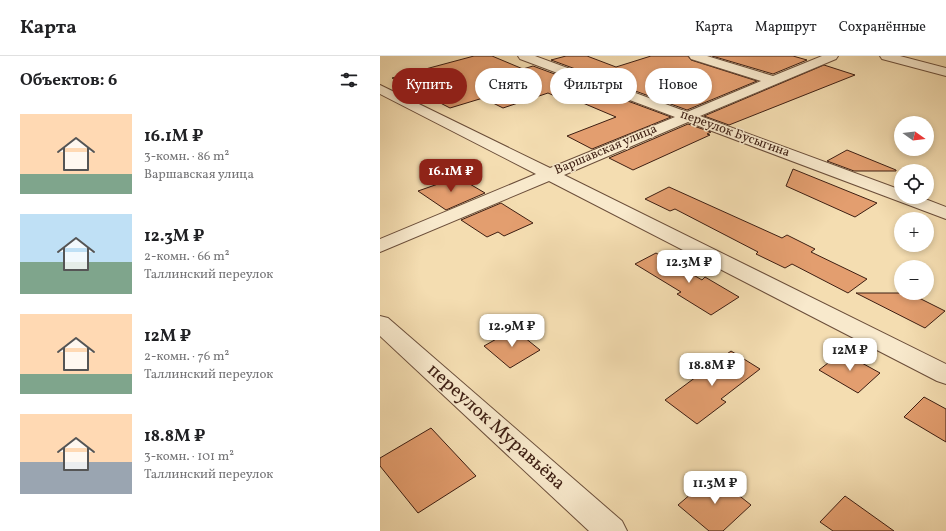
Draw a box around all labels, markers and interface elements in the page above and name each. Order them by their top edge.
text: Карта [20,15,77,41]
text: Карта [695,18,733,37]
text: Маршрут [755,18,817,37]
text: Сохранённые [839,18,926,37]
chip: Купить [392,68,467,104]
chip: Снять [475,68,542,104]
chip: Фильтры [550,68,637,104]
chip: Новое [645,68,712,104]
text: Объектов: 6 [20,69,117,92]
icon: filters [338,69,360,91]
street label: переулок Бусыгина [678,106,792,162]
north arrow [894,116,934,156]
map controls [894,116,934,300]
street label: Варшавская улица [552,120,660,180]
text: 16.1M ₽ [144,125,203,148]
icon: home [52,130,100,178]
text: 3-комн. · 86 m² [144,148,229,166]
pin: 16.1M ₽ [414,159,488,193]
text: 16.1M ₽ [428,163,474,181]
button: locate [894,164,934,204]
text: Варшавская улица [144,166,254,184]
button: + [894,212,934,252]
text: 12.3M ₽ [144,225,204,248]
icon: home [52,230,100,278]
text: 2-комн. · 66 m² [144,248,230,266]
pin: 12.3M ₽ [652,250,726,284]
text: 12.3M ₽ [666,254,712,272]
button: − [894,260,934,300]
text: Таллинский переулок [144,266,273,284]
pin: 12.9M ₽ [475,314,549,348]
text: 12.9M ₽ [489,318,535,336]
text: 12M ₽ [144,325,191,348]
icon: home [52,330,100,378]
pin: 12M ₽ [822,338,878,372]
text: 12M ₽ [832,342,868,360]
text: 2-комн. · 76 m² [144,348,229,366]
pin: 18.8M ₽ [675,353,749,387]
text: 18.8M ₽ [689,357,735,375]
street label: переулок Муравьёва [421,358,571,496]
text: Таллинский переулок [144,366,273,384]
text: 18.8M ₽ [144,425,205,448]
icon: home [52,430,100,478]
text: 3-комн. · 101 m² [144,448,234,466]
text: Таллинский переулок [144,466,273,484]
pin: 11.3M ₽ [678,471,752,505]
text: 11.3M ₽ [693,475,737,493]

